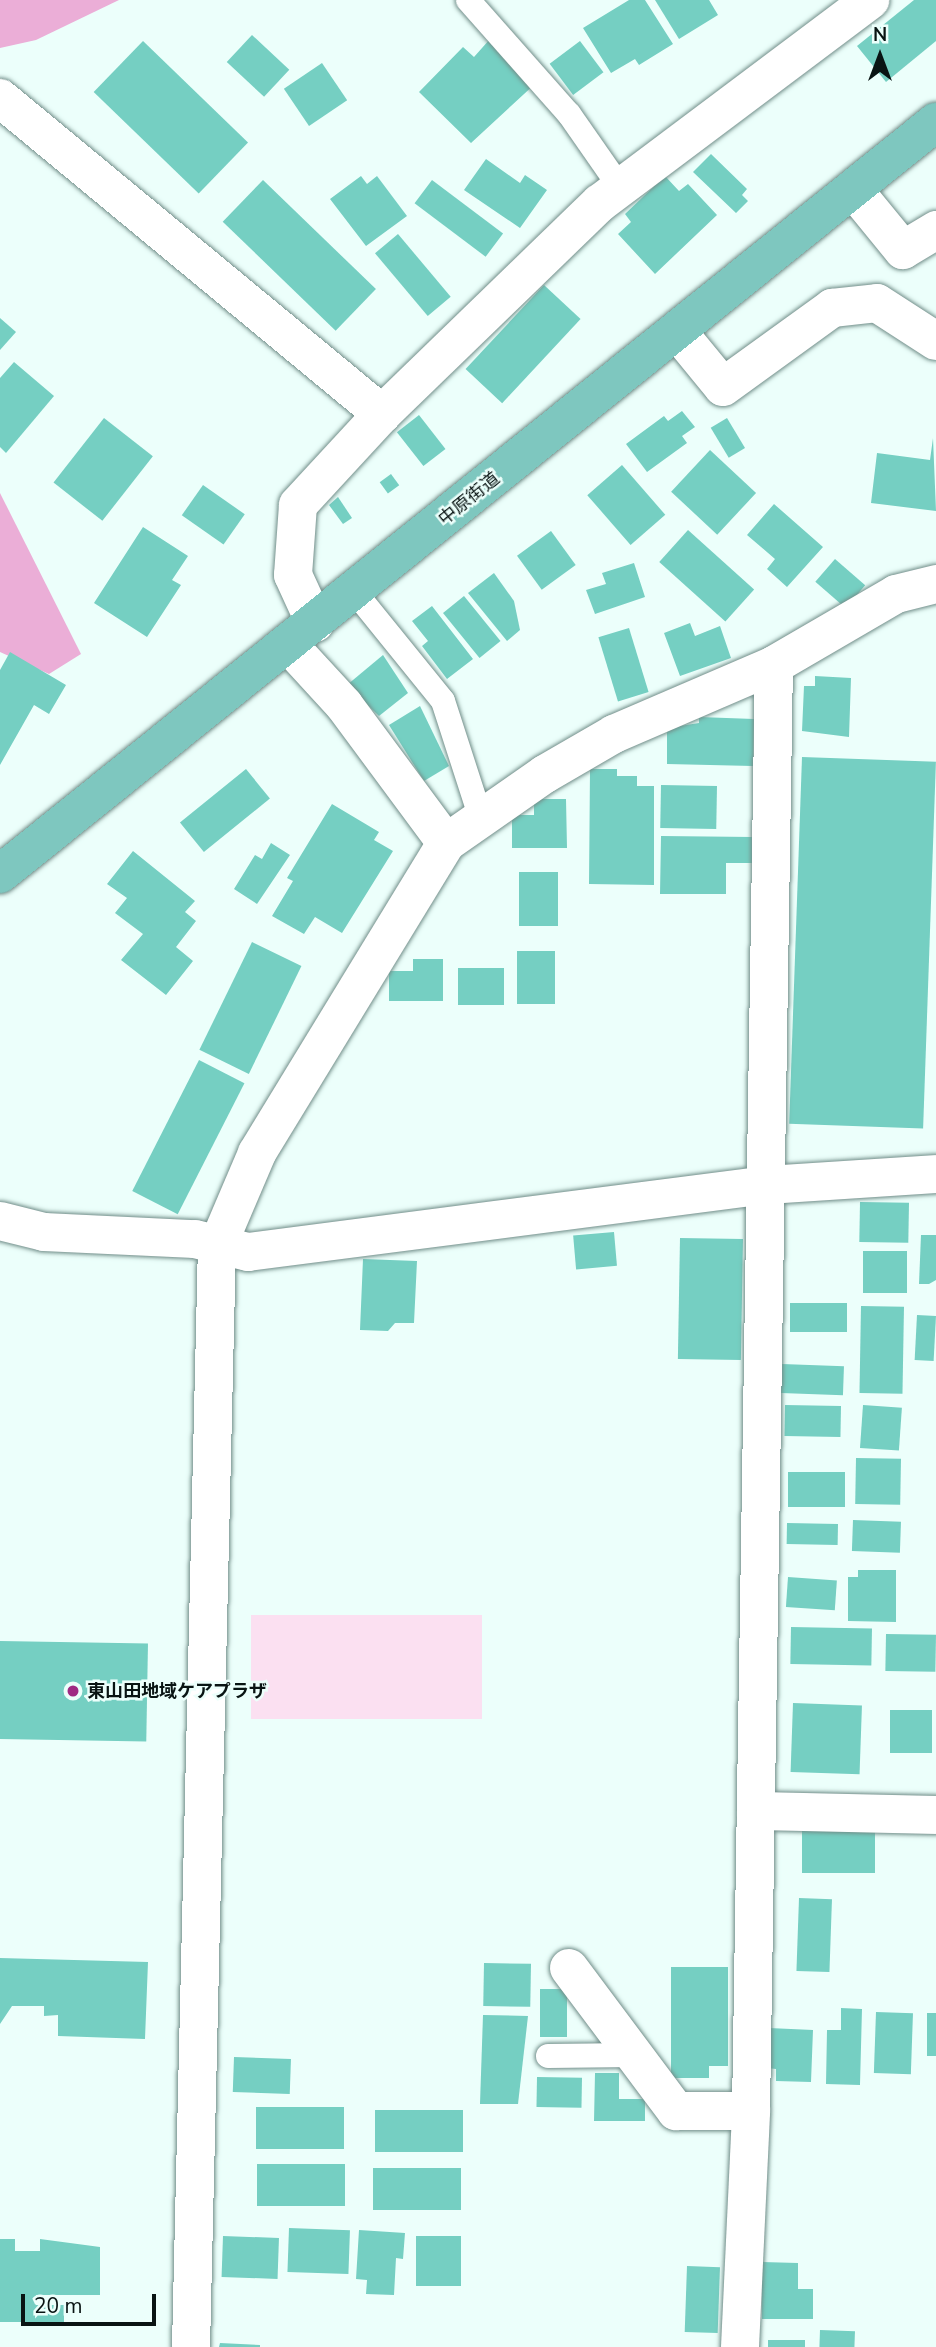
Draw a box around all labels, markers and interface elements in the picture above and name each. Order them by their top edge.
north arrow [845,21,915,91]
text: N [873,22,887,48]
street label: 中原街道 [434,468,504,530]
place label: 東山田地域ケアプラザ [87,1680,267,1702]
marker: 東山田地域ケアプラザ [65,1683,81,1699]
scale bar [24,2280,159,2324]
text: 20 m [34,2292,83,2320]

